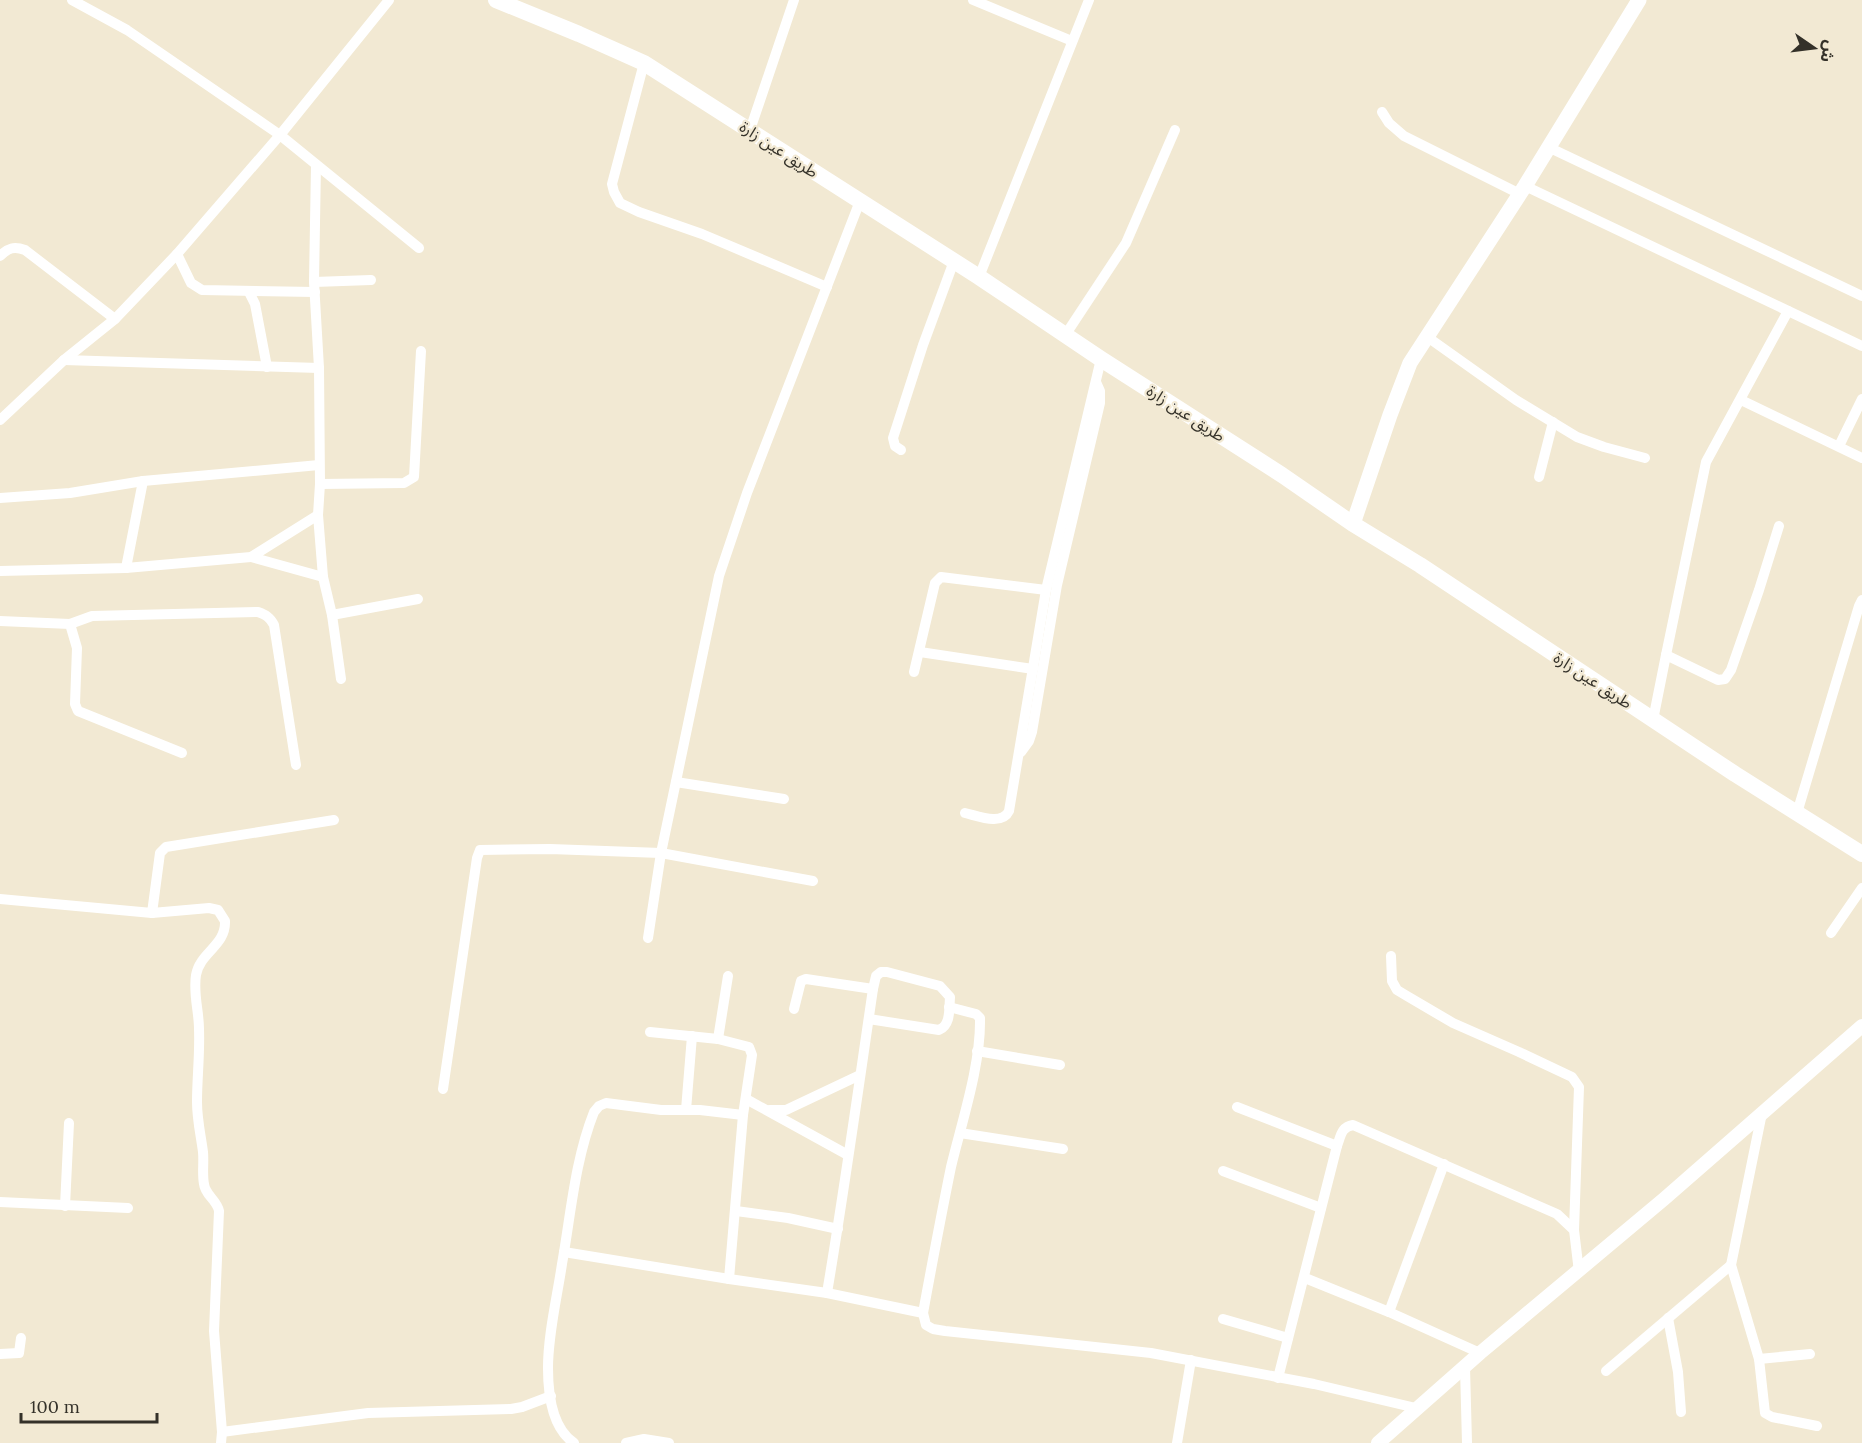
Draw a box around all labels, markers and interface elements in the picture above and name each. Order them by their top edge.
north arrow [1784,18,1844,78]
text: ش [1816,39,1841,65]
street label: طريق عين زارة [735,116,822,183]
street label: طريق عين زارة [1142,380,1229,447]
street label: طريق عين زارة [1549,647,1636,714]
scale bar [21,1386,158,1424]
text: 100 m [30,1395,80,1418]

